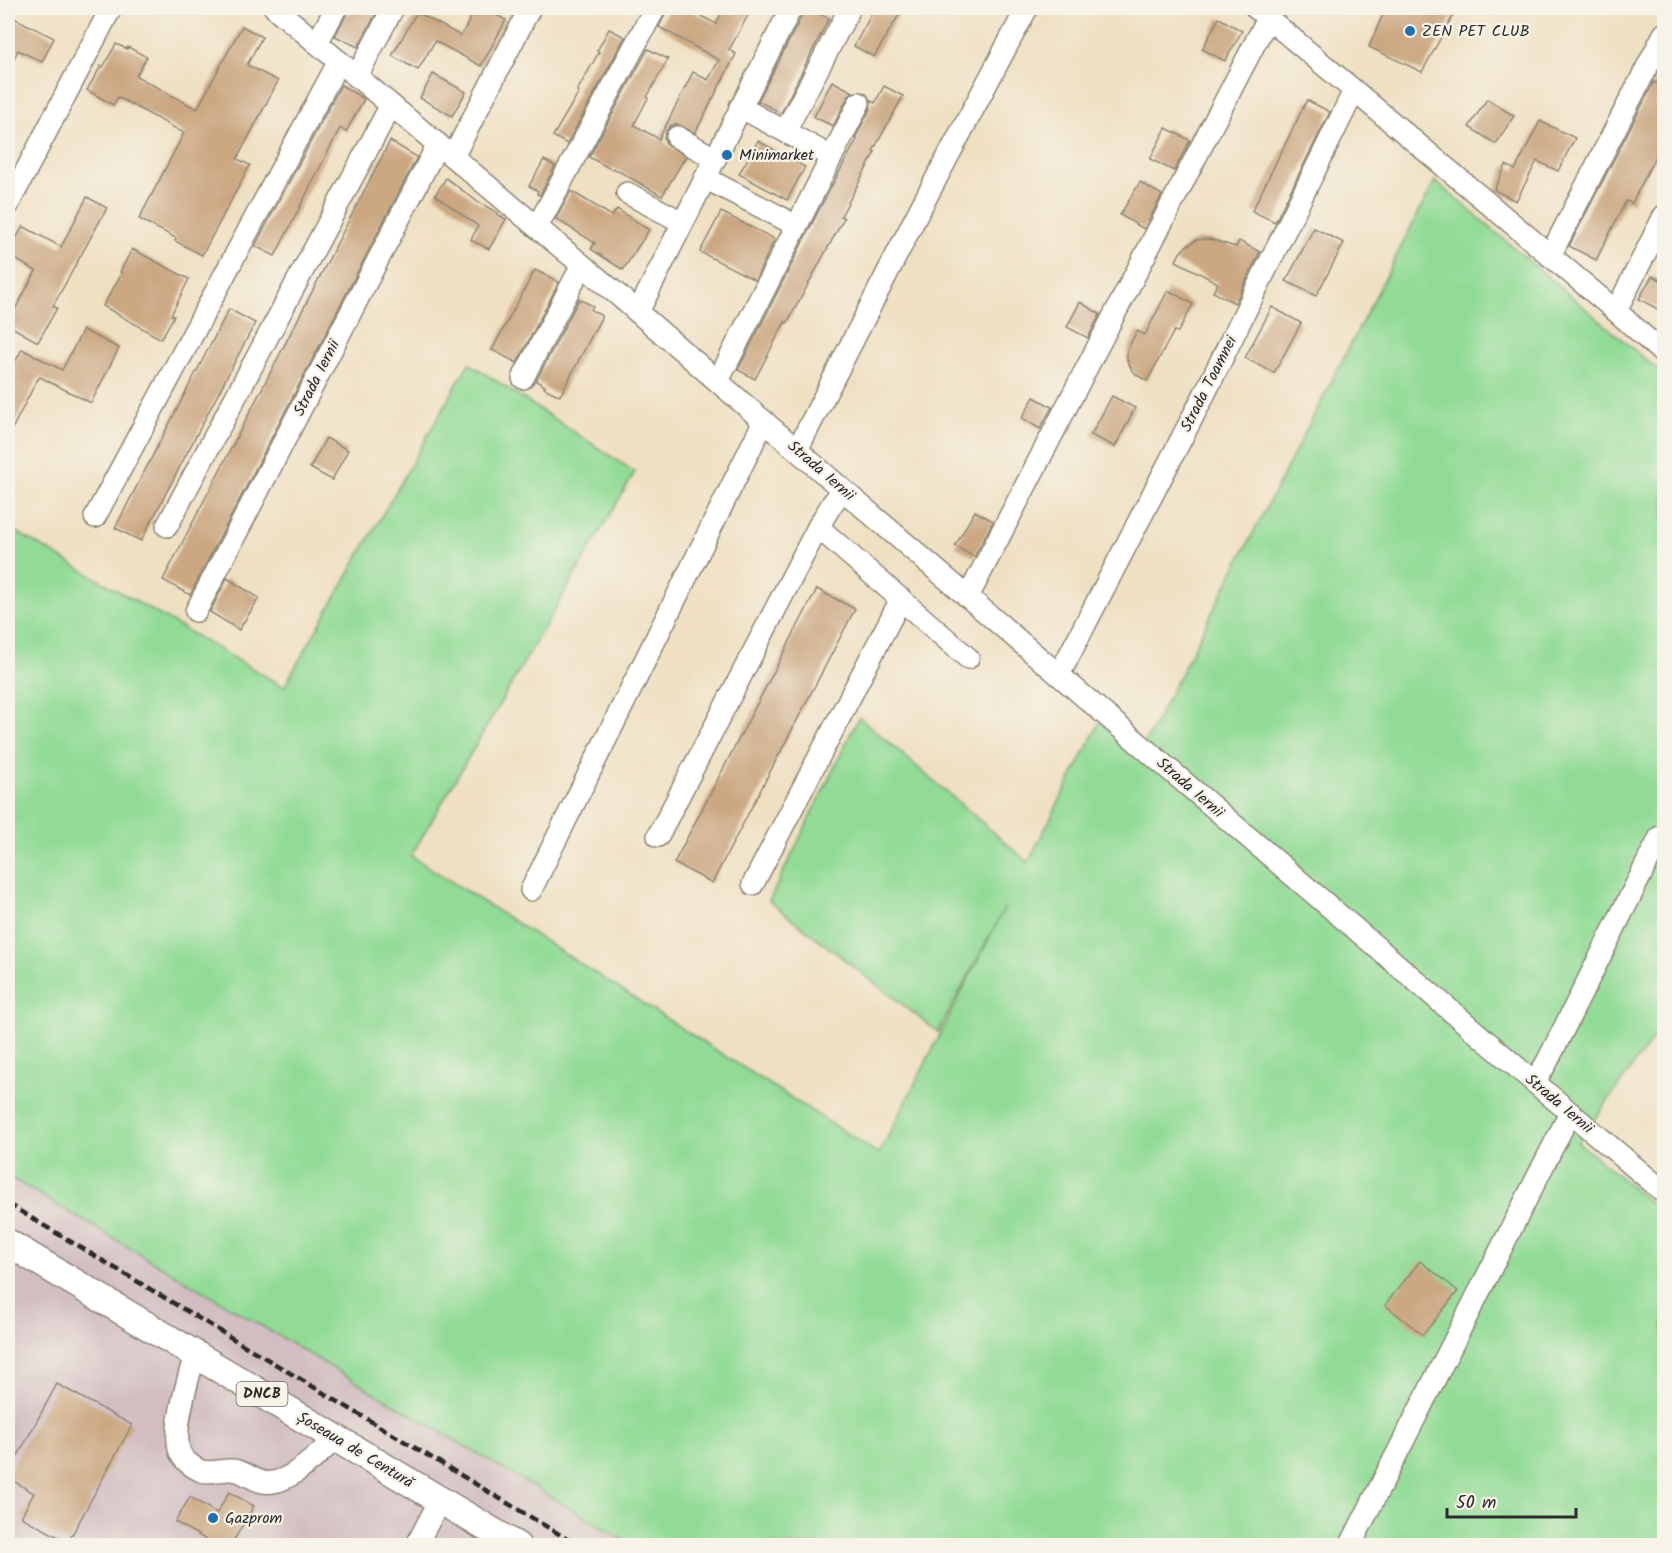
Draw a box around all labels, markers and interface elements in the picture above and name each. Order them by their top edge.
place label: ZEN PET CLUB [1422,19,1530,44]
marker: ZEN PET CLUB [1403,24,1417,38]
place label: Minimarket [739,143,815,168]
marker: Minimarket [720,148,734,162]
street label: Strada Toamnei [1174,330,1245,436]
street label: Strada Iernii [287,334,348,421]
street label: Strada Iernii [781,434,861,508]
street label: Strada Iernii [1150,751,1230,825]
street label: Strada Iernii [1519,1068,1600,1141]
road number: DNCB [236,1382,288,1406]
street label: Șoseaua de Centură [292,1405,420,1496]
scale bar [1447,1481,1576,1519]
text: 50 m [1456,1489,1496,1518]
place label: Gazprom [225,1506,283,1531]
marker: Gazprom [206,1511,220,1525]

